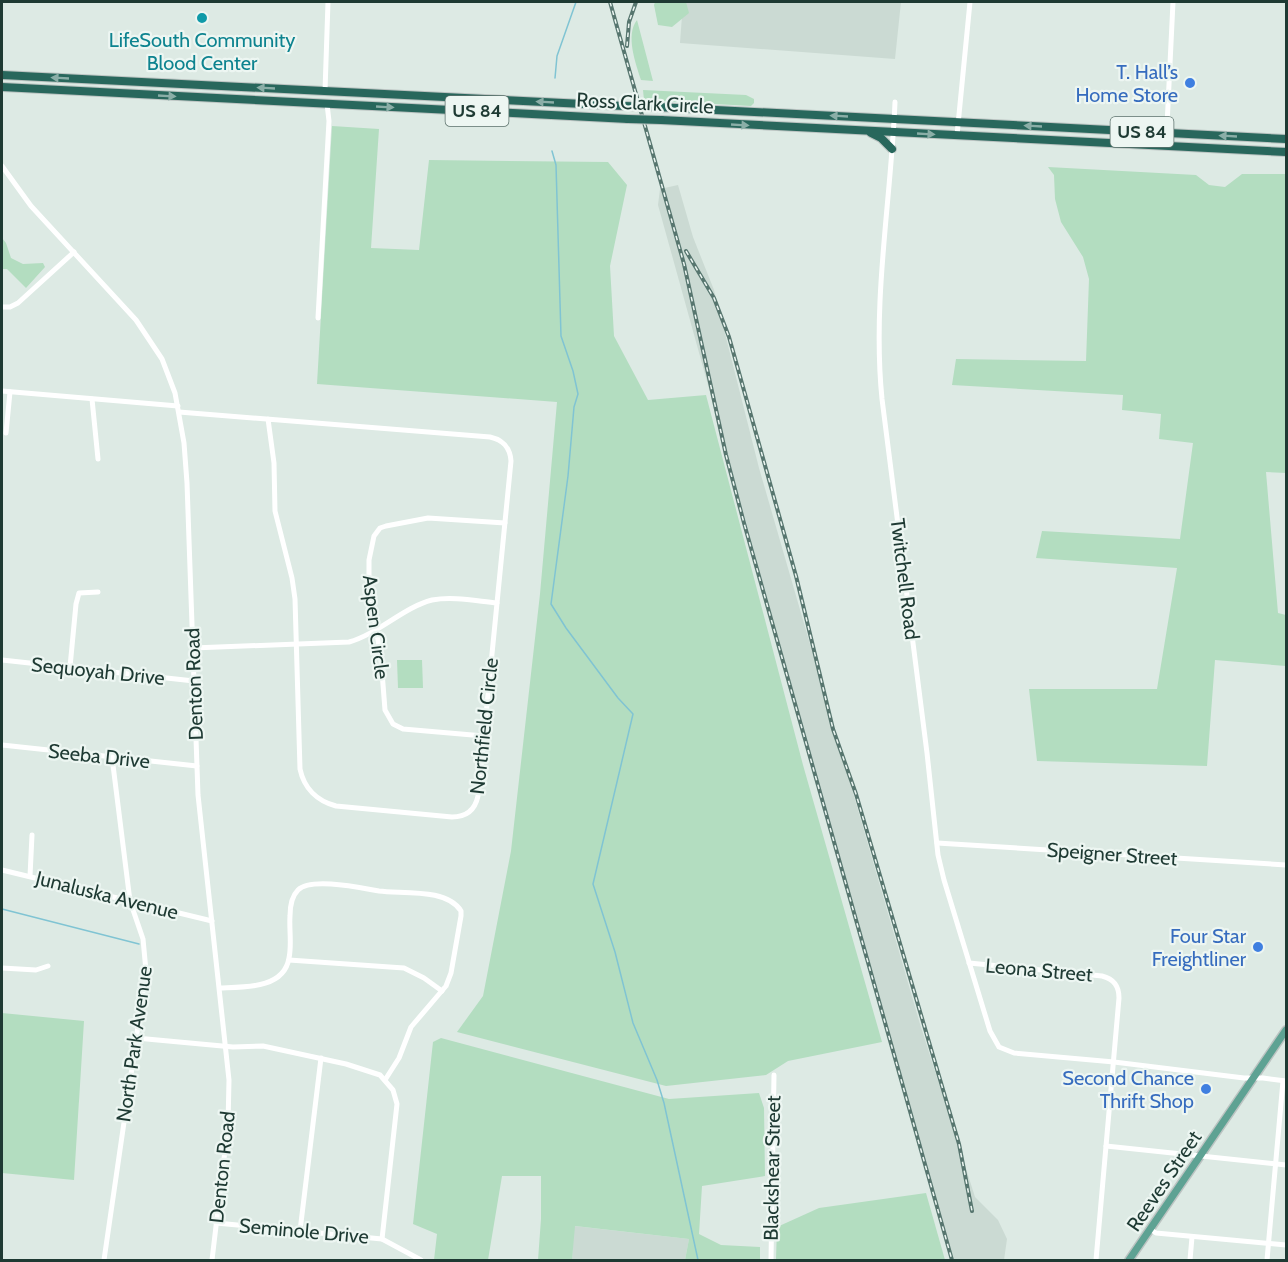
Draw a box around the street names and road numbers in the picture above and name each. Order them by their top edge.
street label: Ross Clark Circle [576,87,714,119]
road number: US 84 [446,96,508,126]
road number: US 84 [1110,117,1174,147]
street label: Twitchell Road [886,517,924,641]
street label: Aspen Circle [358,574,394,680]
street label: Denton Road [180,627,208,741]
street label: Sequoyah Drive [30,652,166,690]
street label: Northfield Circle [465,657,503,795]
street label: Seeba Drive [47,739,151,773]
street label: Speigner Street [1046,837,1178,871]
street label: Junaluska Avenue [32,865,181,924]
street label: Leona Street [984,953,1094,987]
street label: North Park Avenue [111,965,157,1123]
street label: Blackshear Street [759,1095,785,1241]
street label: Denton Road [204,1110,240,1224]
street label: Reeves Street [1122,1126,1207,1236]
street label: Seminole Drive [238,1213,370,1249]

